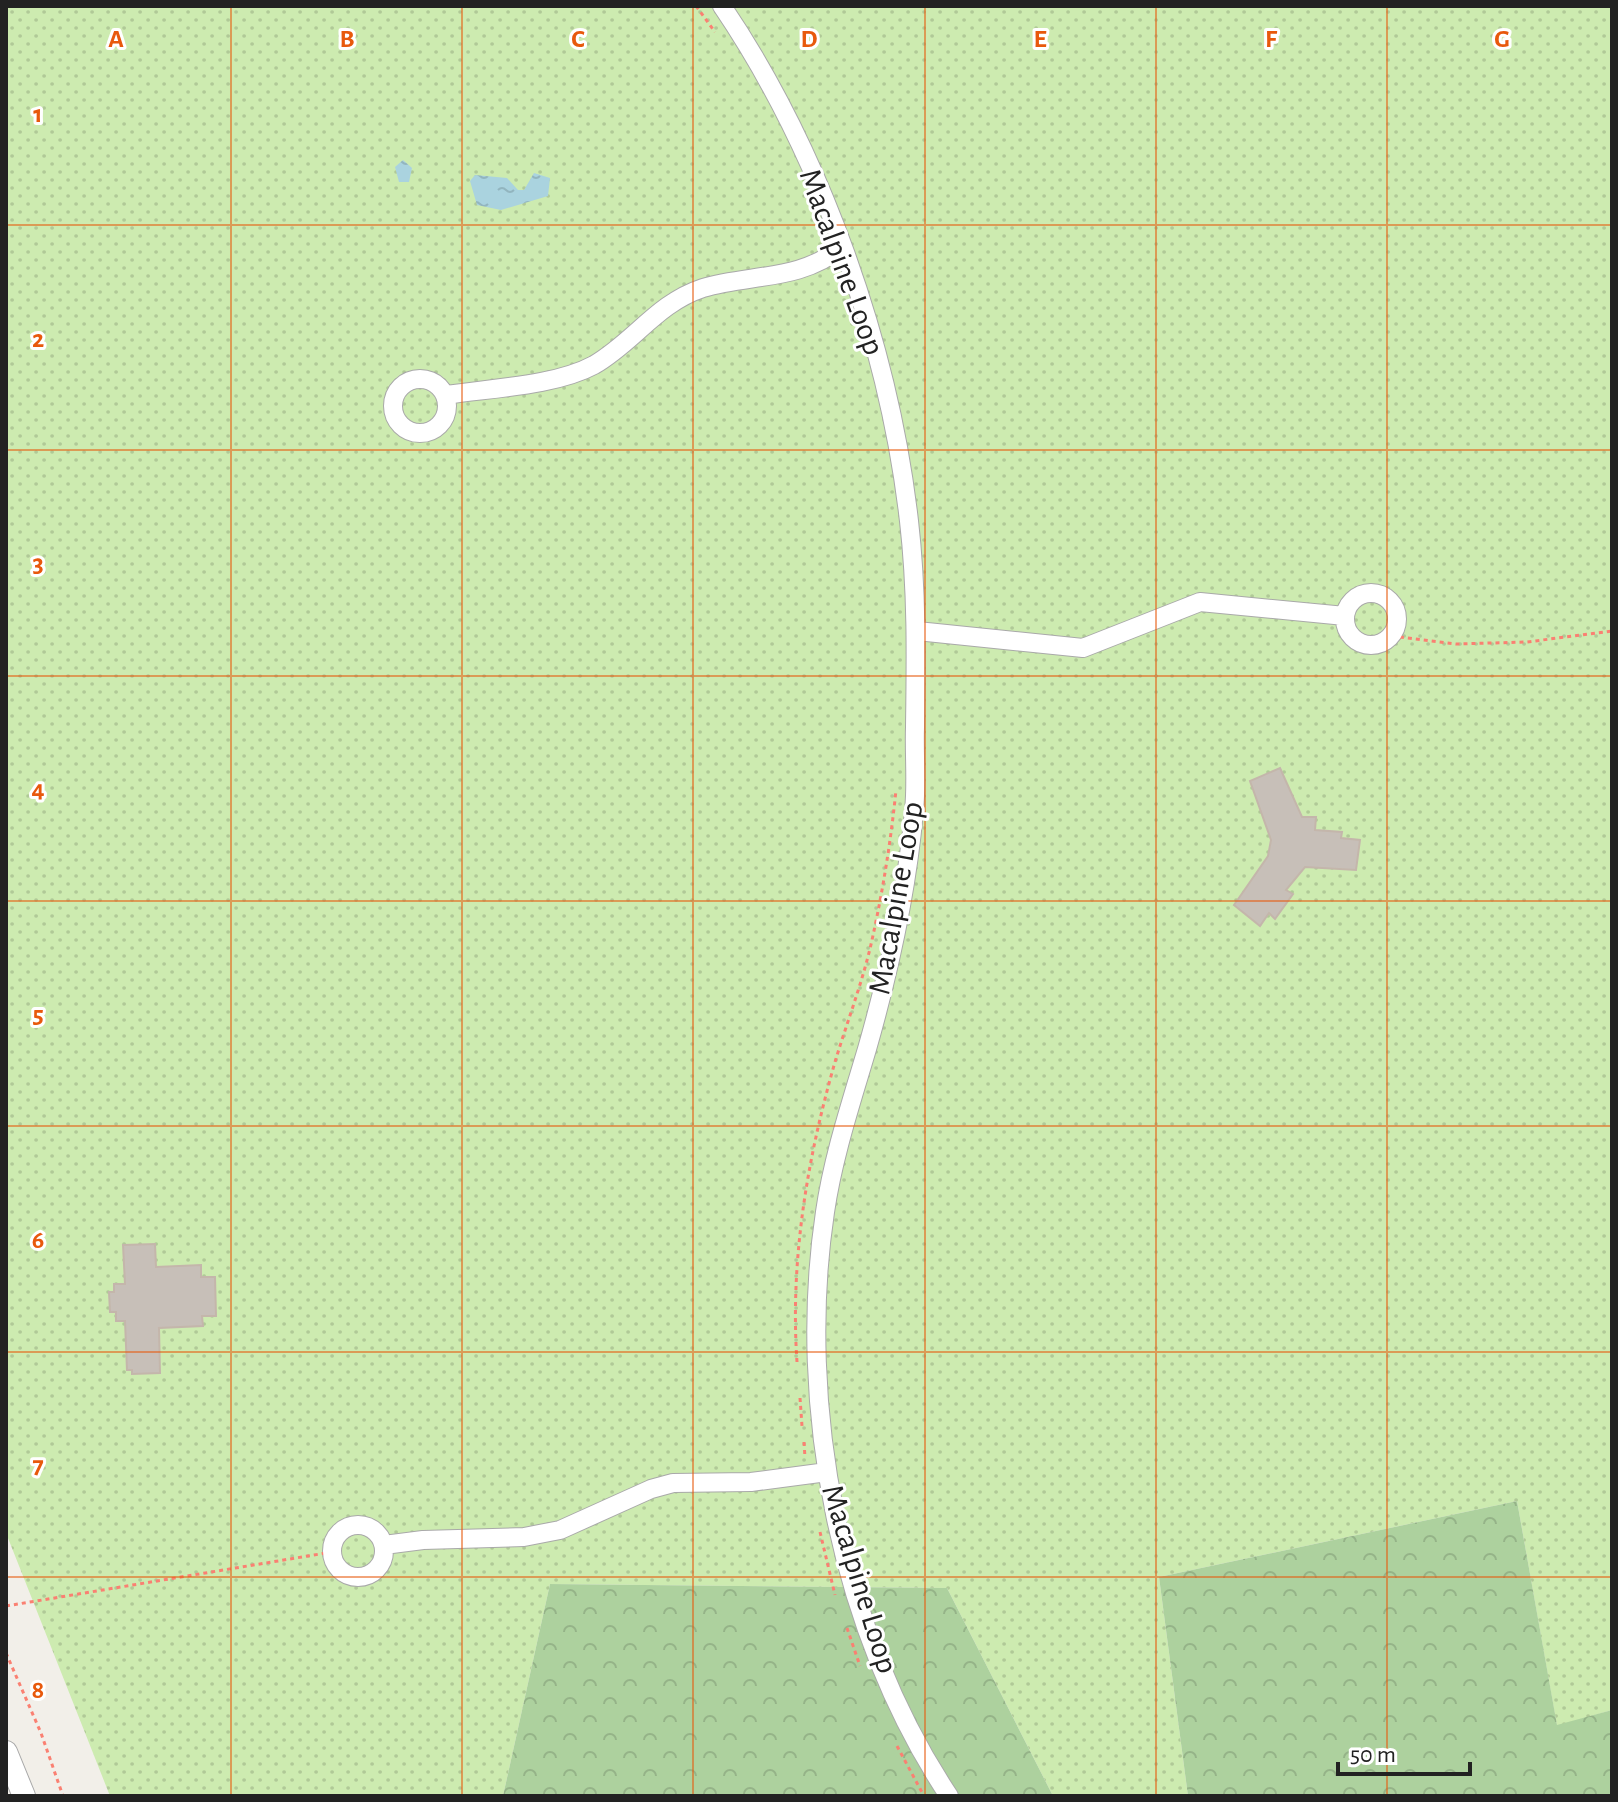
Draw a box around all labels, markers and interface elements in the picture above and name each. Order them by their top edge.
text: A [108,26,124,52]
text: B [339,26,355,52]
text: C [571,26,585,52]
text: D [800,26,818,52]
text: E [1033,26,1047,52]
text: F [1265,26,1278,52]
text: G [1494,26,1510,52]
text: 1 [33,101,43,127]
street label: Macalpine Loop [794,165,890,359]
text: 2 [32,326,44,352]
text: 3 [32,551,44,577]
text: 4 [31,776,45,802]
street label: Macalpine Loop [863,799,929,997]
text: 5 [32,1002,44,1028]
text: 6 [32,1227,44,1253]
text: 7 [32,1452,44,1478]
street label: Macalpine Loop [816,1481,904,1677]
text: 8 [32,1677,44,1703]
scale bar [1338,1726,1470,1776]
text: 50 m [1350,1743,1396,1767]

